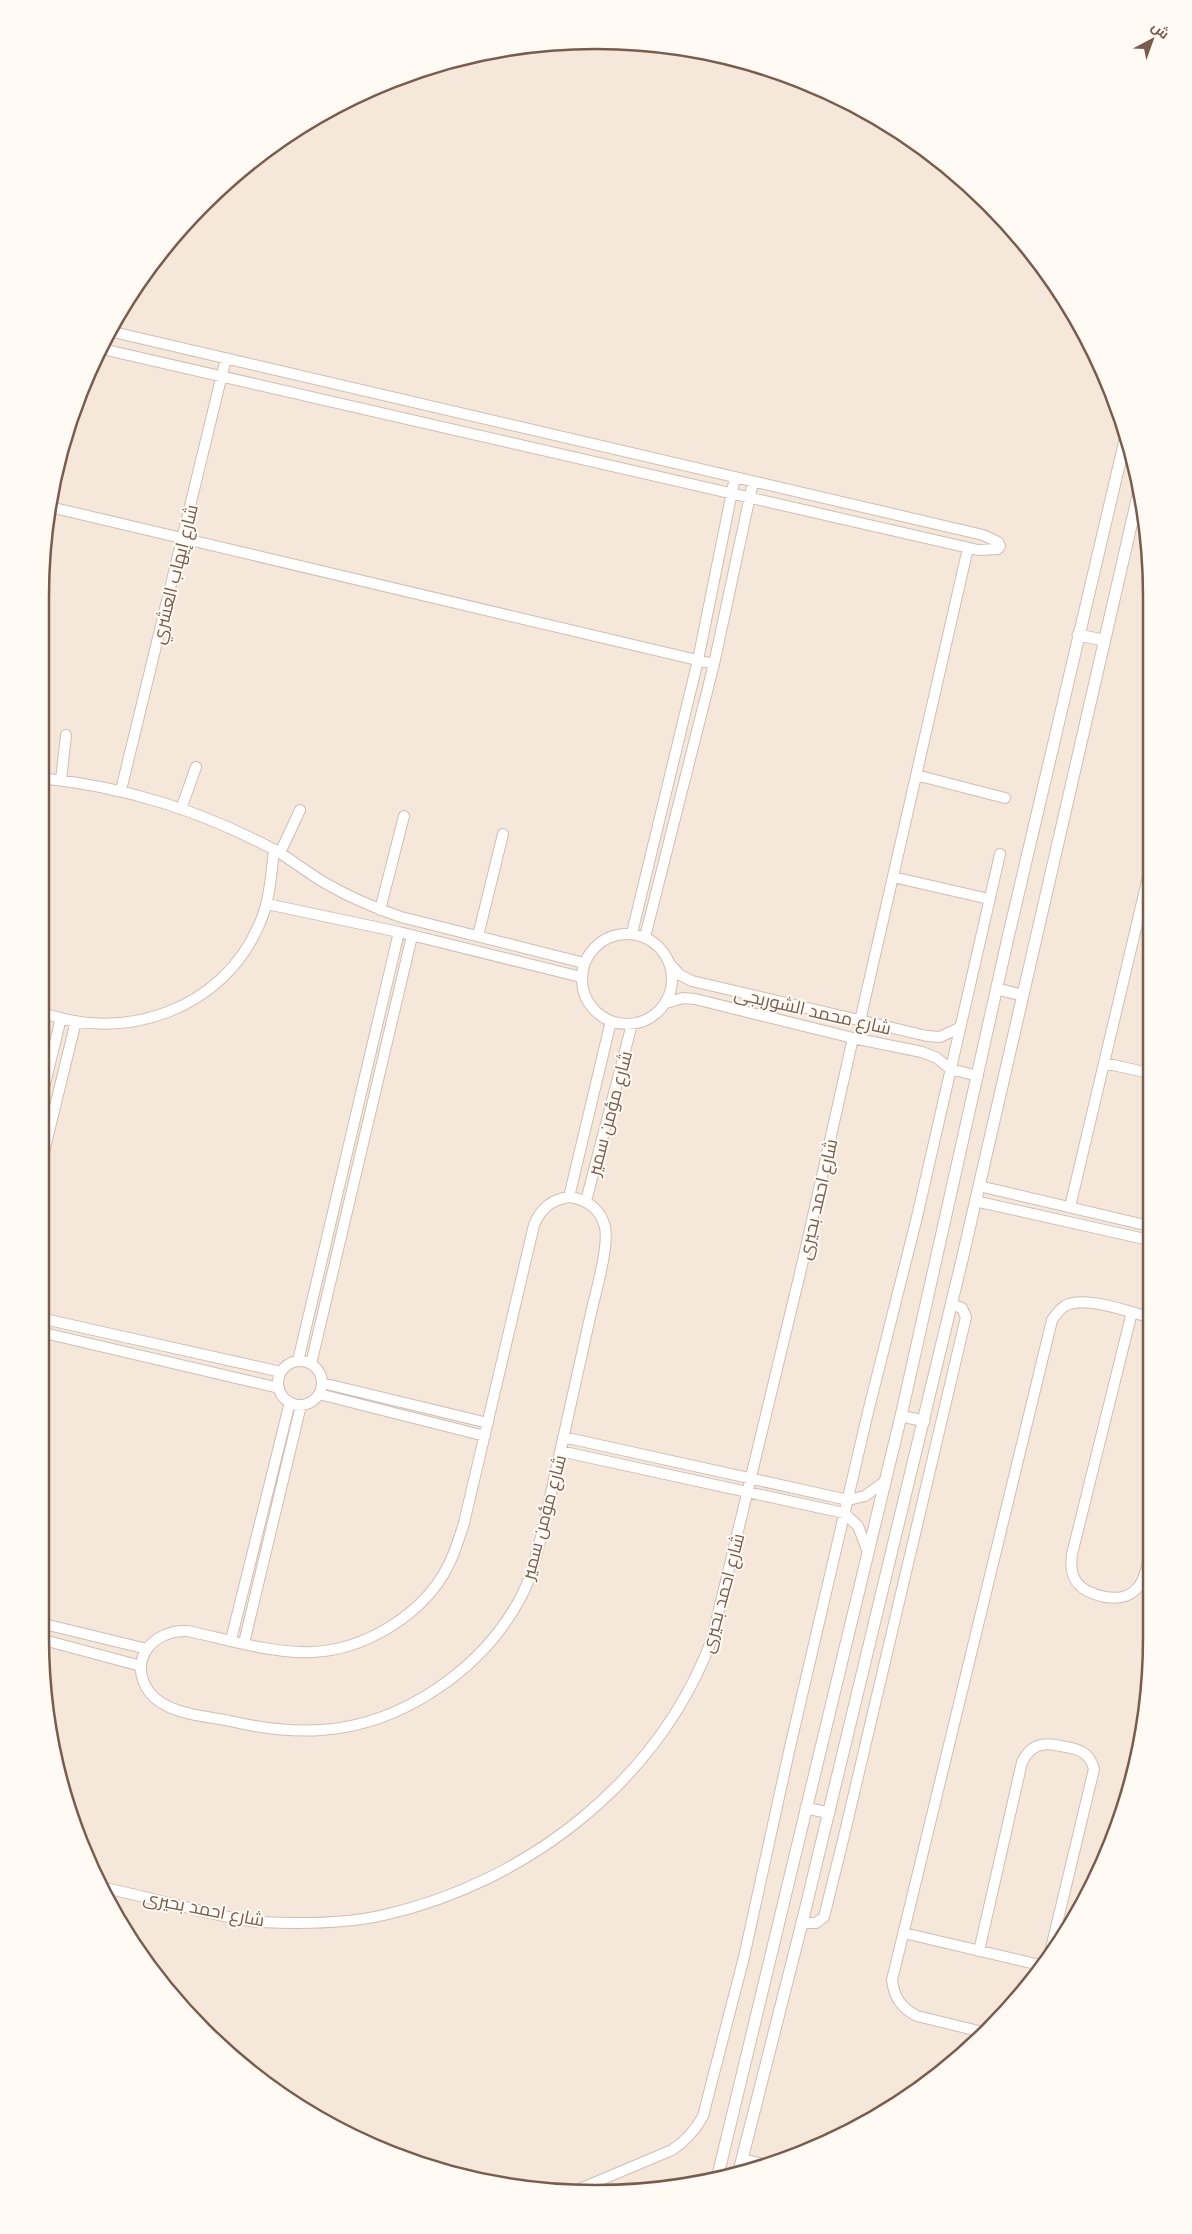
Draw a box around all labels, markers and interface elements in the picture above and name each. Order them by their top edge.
north arrow [1127,15,1177,65]
text: ش [1148,17,1174,43]
street label: شارع إيهاب العشري [145,502,206,647]
street label: شارع محمد الشوربجى [732,980,894,1041]
street label: شارع مؤمن سمير [581,1048,638,1179]
street label: شارع احمد بحيرى [791,1136,844,1262]
street label: شارع مؤمن سمير [515,1452,572,1583]
street label: شارع احمد بحيرى [694,1530,751,1656]
street label: شارع احمد بحيرى [141,1884,267,1933]

